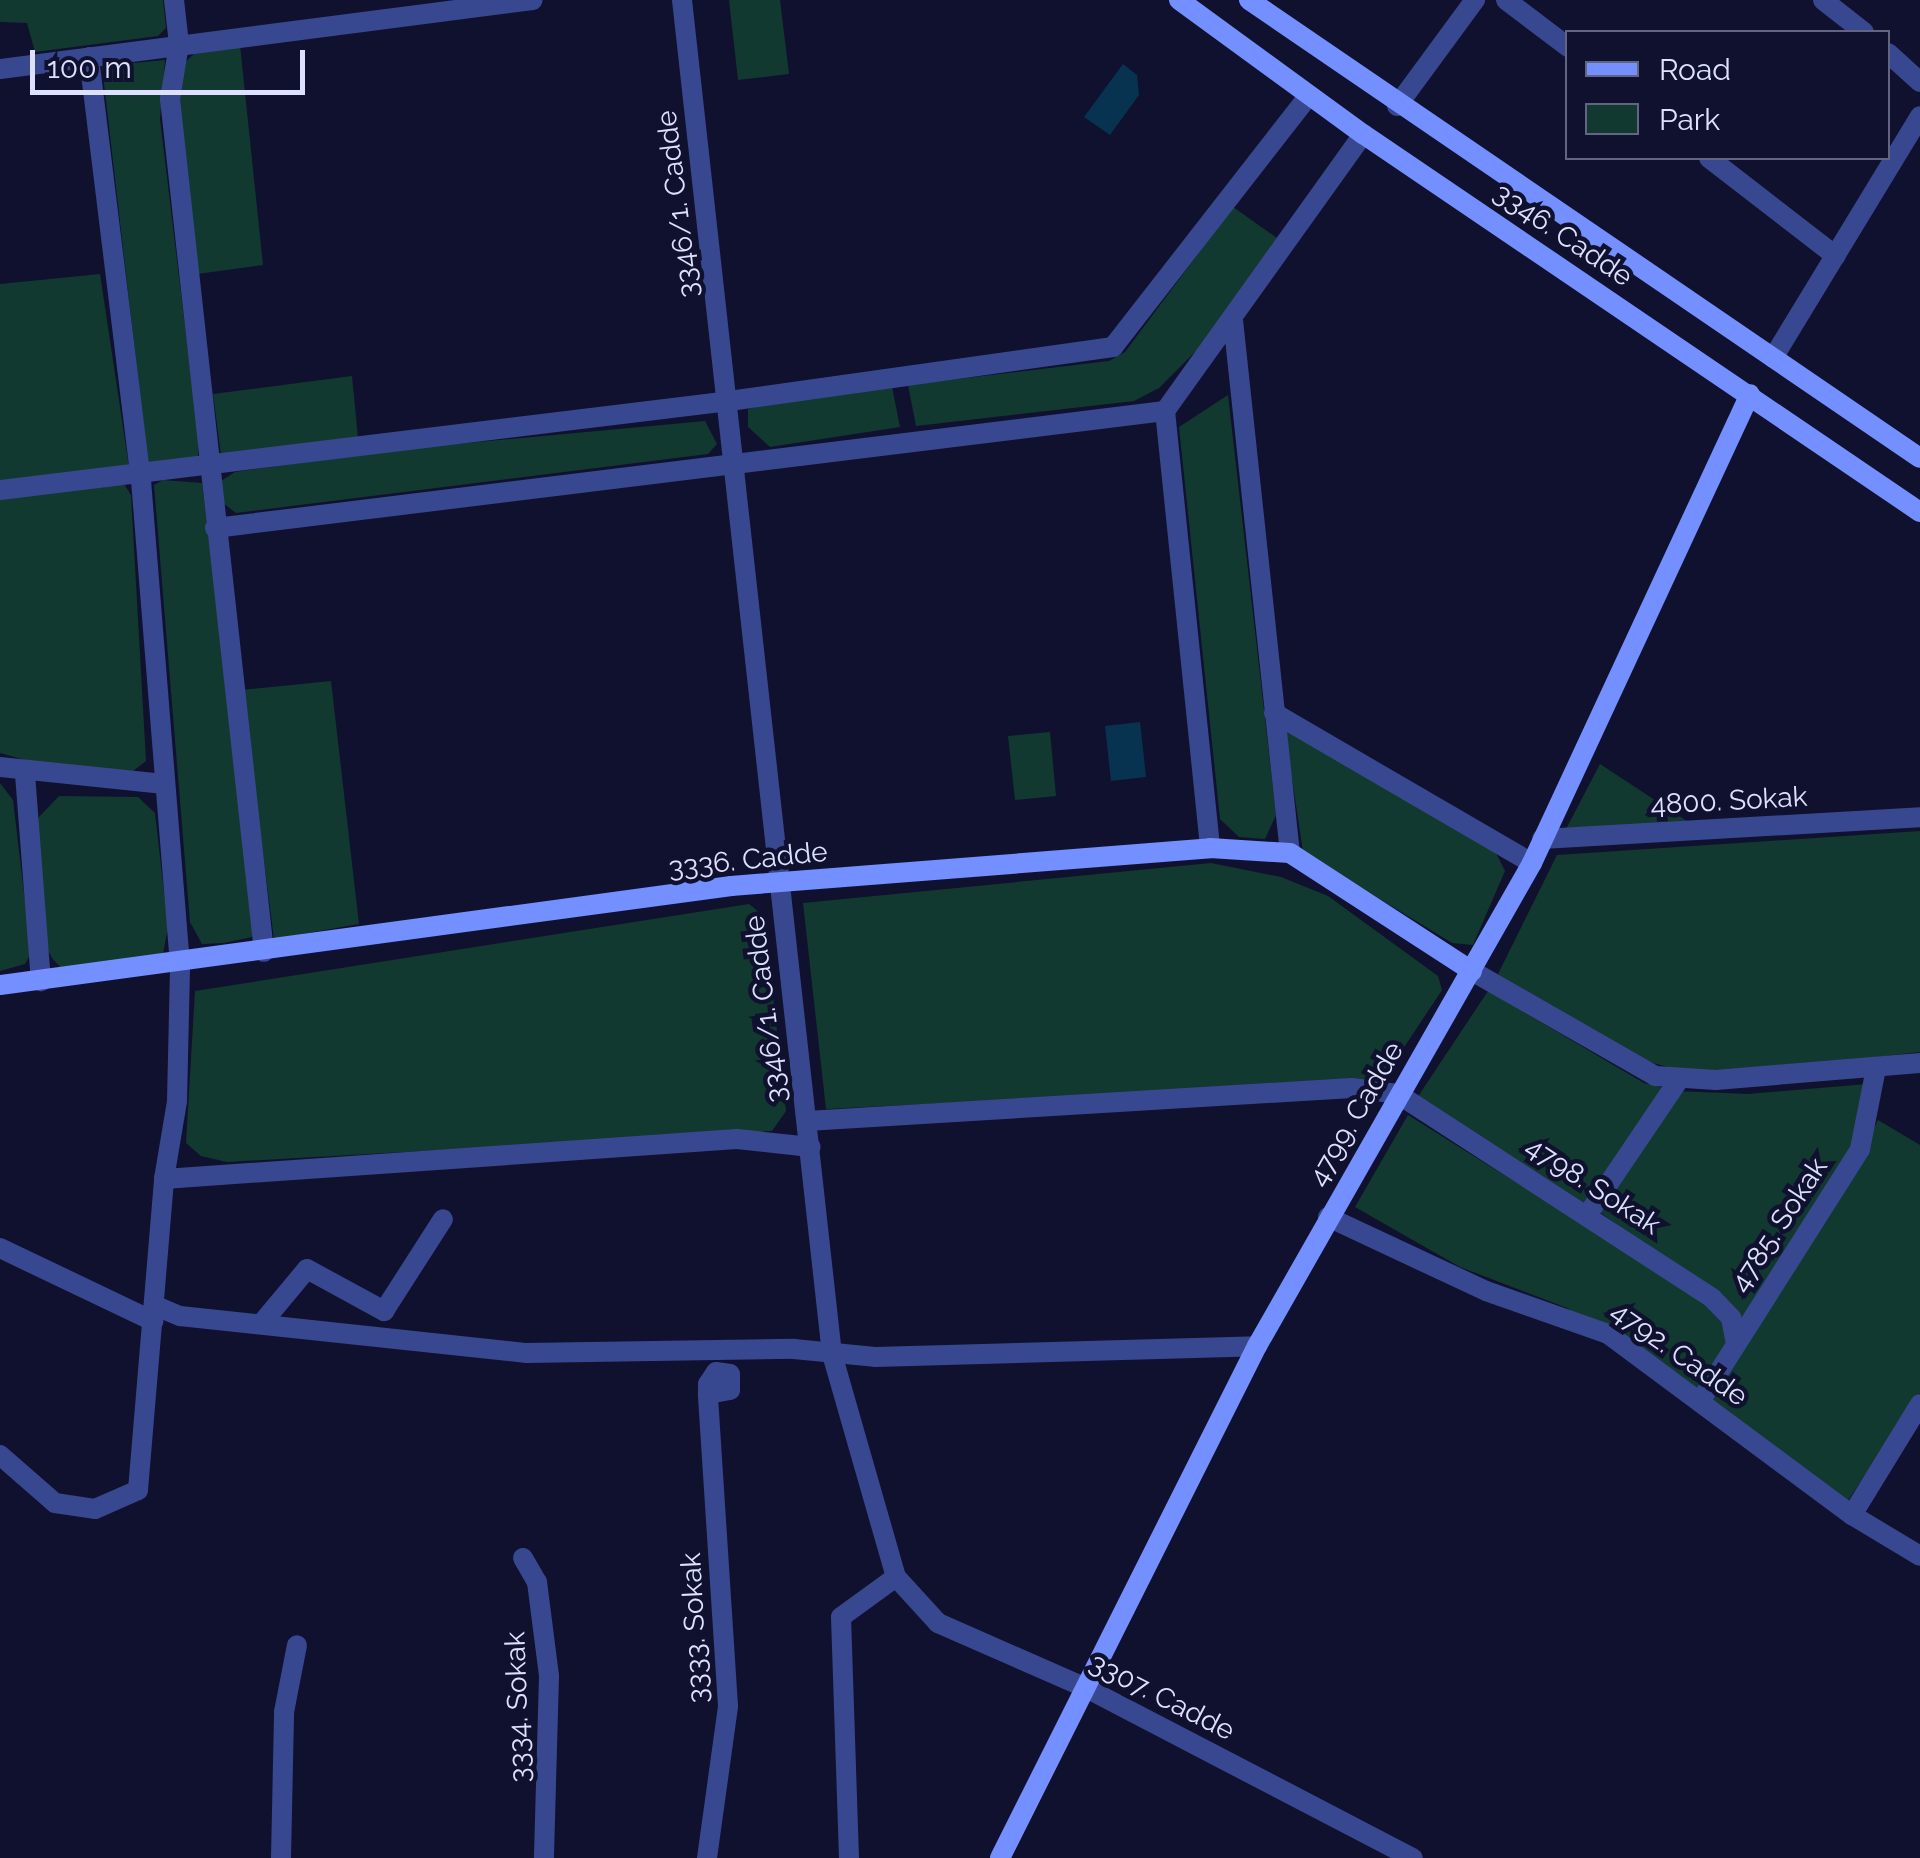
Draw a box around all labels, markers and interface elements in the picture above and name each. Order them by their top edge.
scale bar [35,30,310,92]
legend [1565,30,1890,160]
text: 100 m [47,50,132,85]
text: Road [1659,52,1731,87]
text: Park [1659,102,1720,137]
street label: 3346/1. Cadde [650,108,706,300]
street label: 3346. Cadde [1487,176,1639,294]
street label: 4800. Sokak [1650,780,1808,822]
street label: 3336. Cadde [667,835,829,885]
street label: 3346/1. Cadde [738,913,794,1105]
street label: 4799. Cadde [1301,1036,1411,1192]
street label: 4798. Sokak [1519,1130,1667,1242]
street label: 4785. Sokak [1723,1152,1835,1298]
street label: 4792. Cadde [1604,1295,1754,1413]
street label: 3333. Sokak [674,1552,716,1704]
street label: 3334. Sokak [499,1631,537,1783]
street label: 3307. Cadde [1084,1646,1240,1748]

